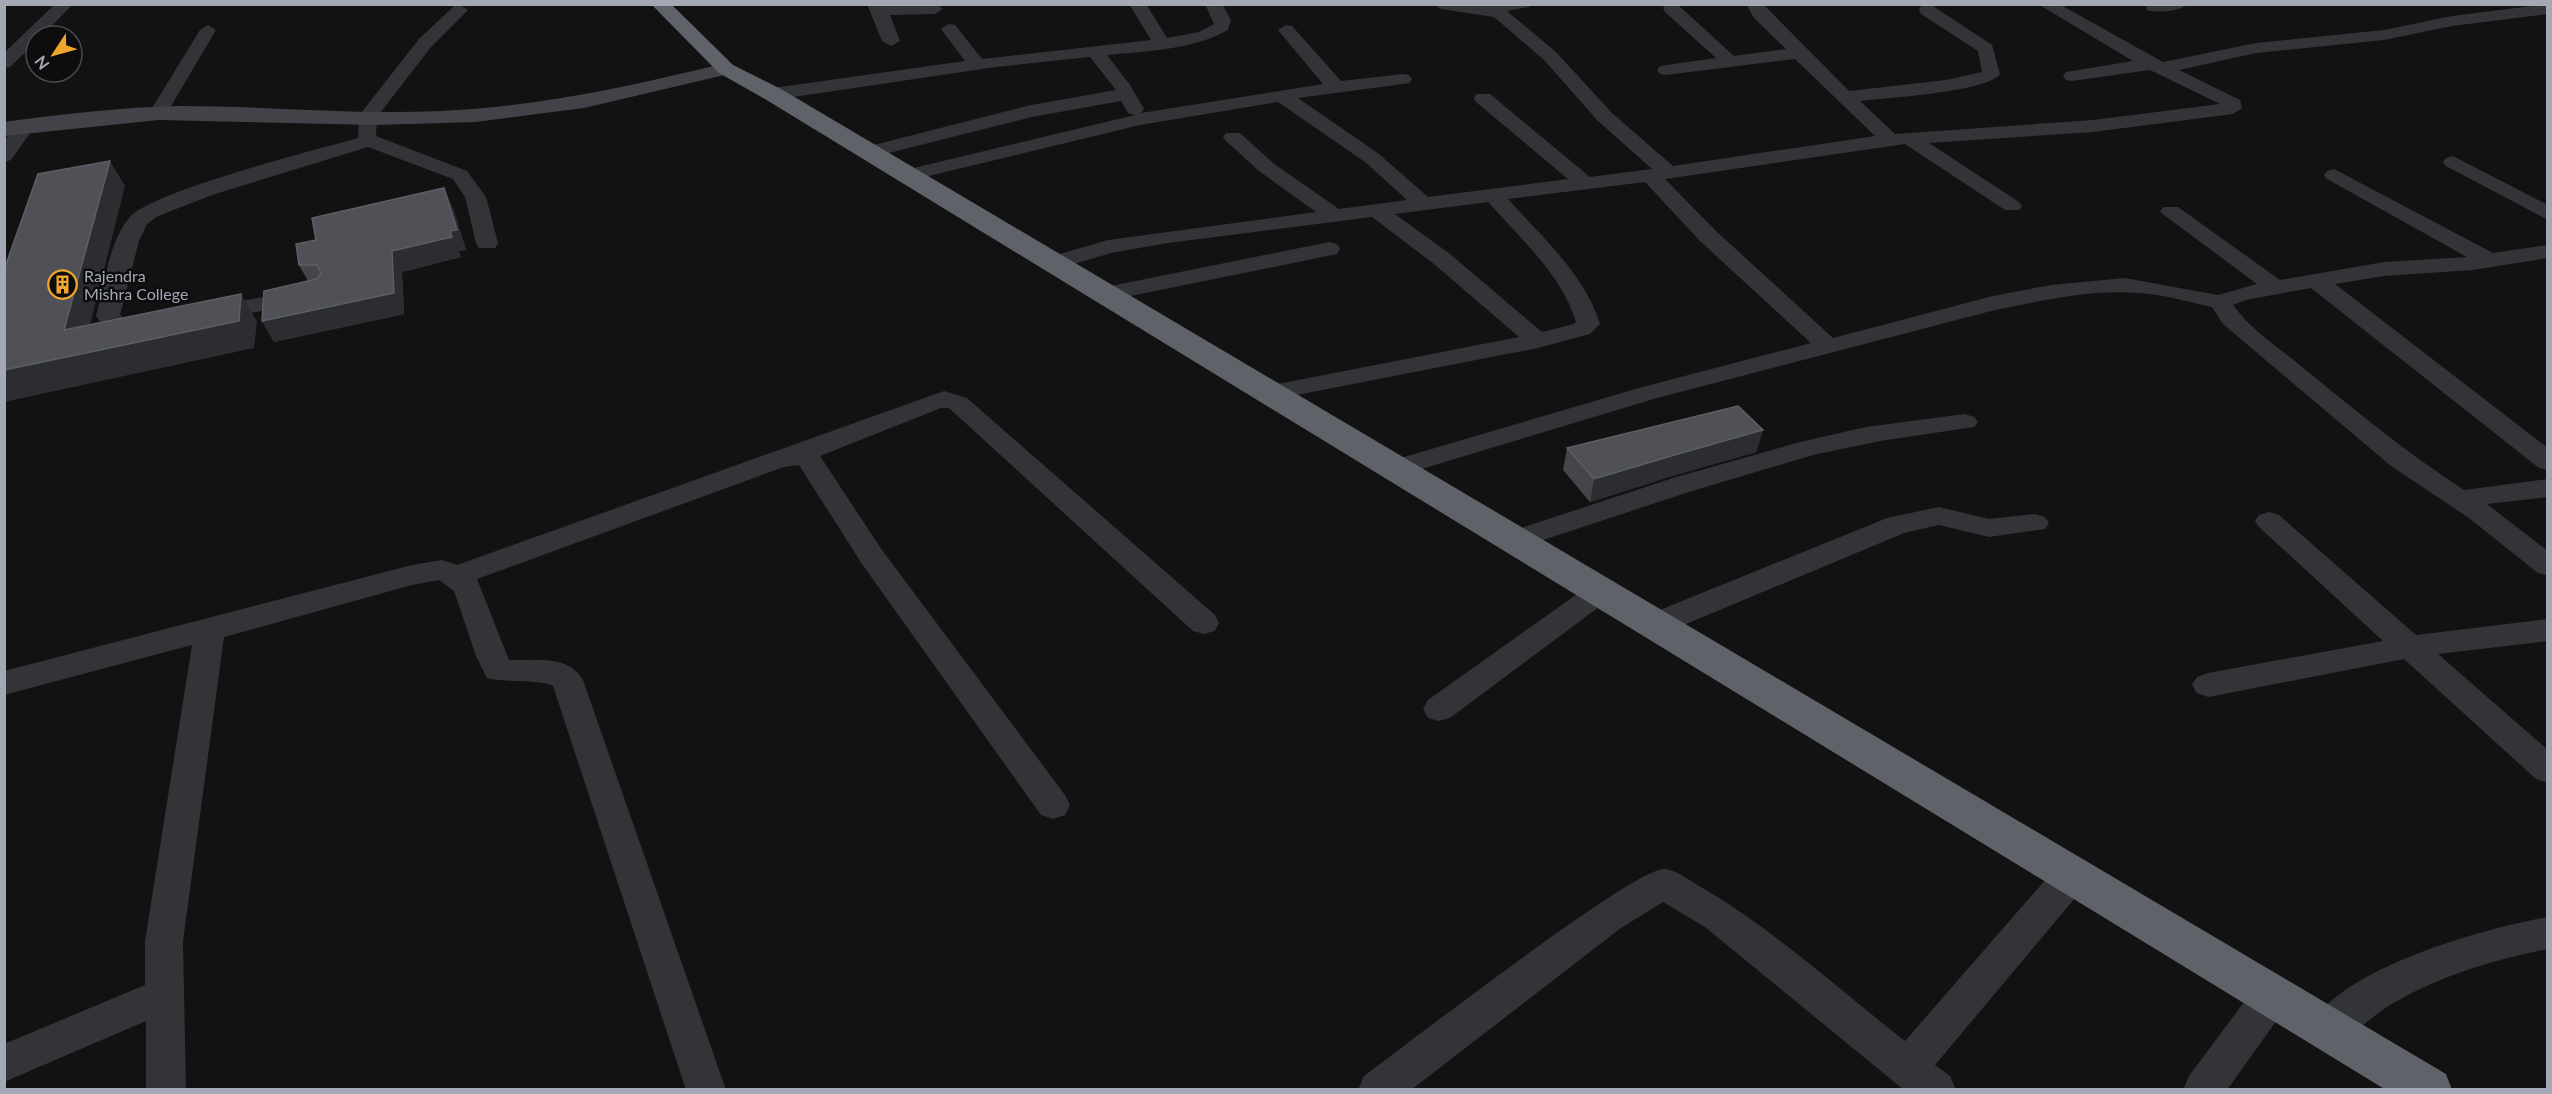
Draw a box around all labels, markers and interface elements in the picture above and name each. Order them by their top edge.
north arrow [24,24,84,84]
text: N [30,53,53,74]
place label: Rajendra Mishra College [84,266,188,303]
building icon: Rajendra Mishra College [47,269,79,301]

